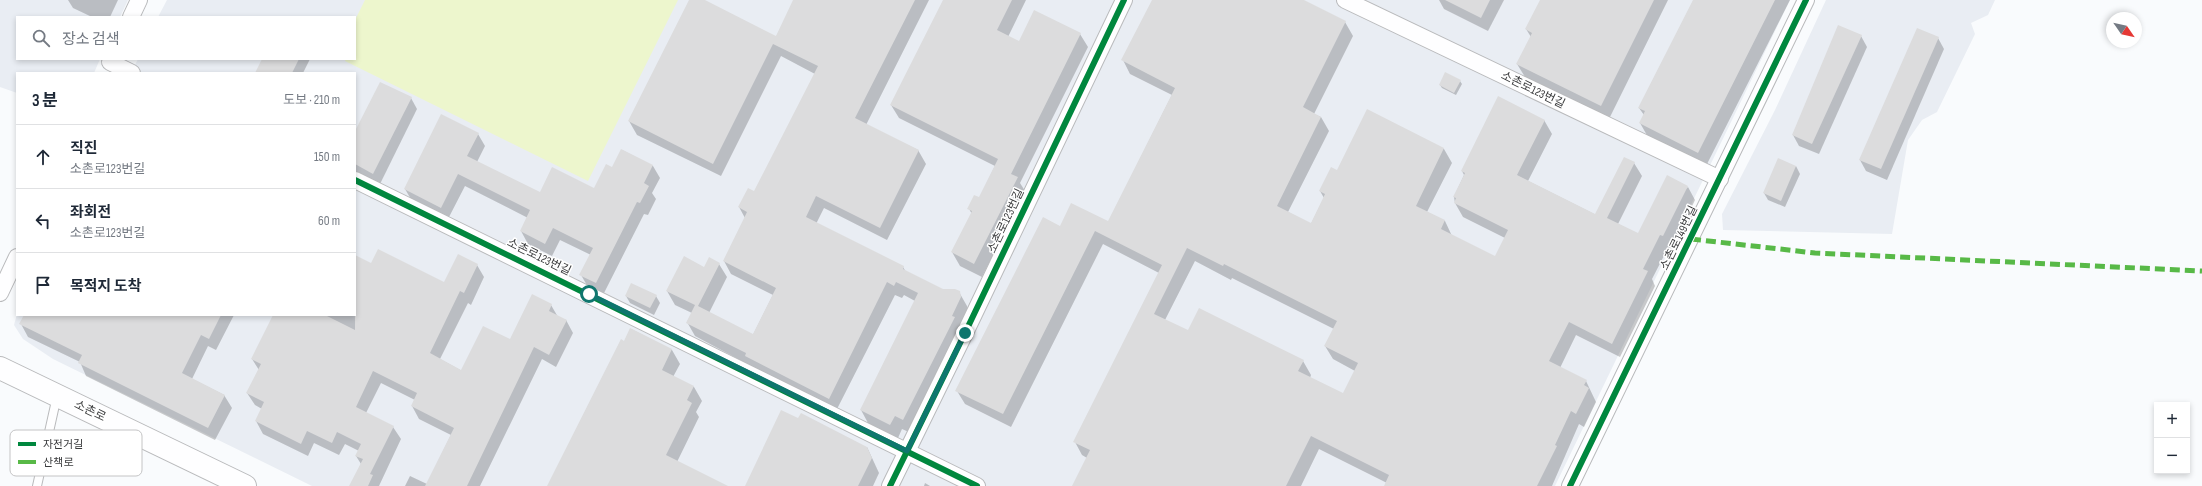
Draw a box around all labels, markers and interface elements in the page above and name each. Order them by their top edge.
north arrow [2106,12,2142,48]
search box [16,16,356,60]
icon: search [30,27,52,49]
text: 장소 검색 [62,30,120,49]
street label: 소촌로123번길 [1498,68,1568,112]
text: 3 분 [32,91,58,111]
text: 도보 · 210 m [283,92,340,108]
text: 직진 [70,139,98,158]
icon: ahead [32,146,54,168]
text: 150 m [314,149,340,165]
text: 소촌로123번길 [70,161,145,177]
street label: 소촌로123번길 [985,186,1027,256]
text: 좌회전 [70,203,111,222]
street label: 소촌로149번길 [1657,203,1701,273]
icon: left [32,210,54,232]
text: 60 m [318,213,340,229]
text: 소촌로123번길 [70,225,145,241]
street label: 소촌로123번길 [504,235,574,279]
icon: arrive [32,274,54,296]
text: 목적지 도착 [70,277,141,296]
route start [580,285,598,303]
route end [956,324,974,342]
street label: 소촌로 [72,397,108,425]
map controls [2154,402,2190,474]
button: + [2154,402,2190,438]
legend [10,430,142,476]
text: 자전거길 [43,438,83,451]
button: − [2154,438,2190,474]
text: 산책로 [43,456,73,469]

